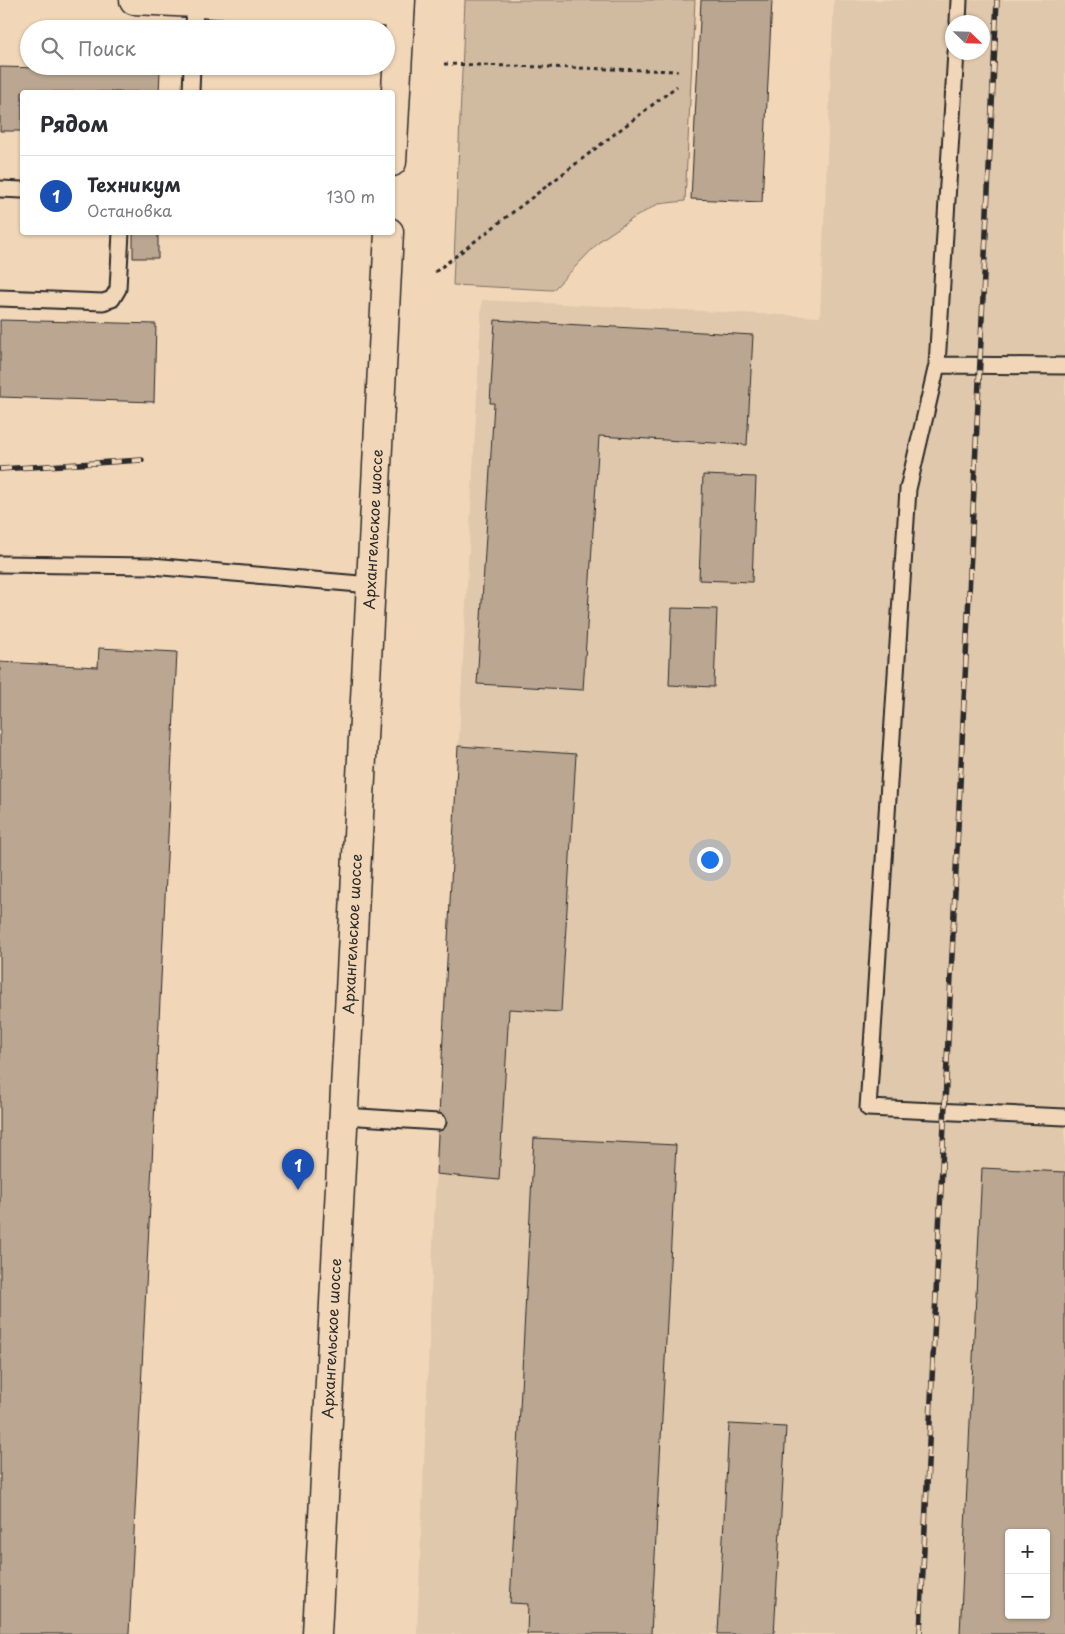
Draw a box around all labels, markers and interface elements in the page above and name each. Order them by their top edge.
north arrow [945,15,990,60]
search box [20,20,395,75]
icon: search [38,34,66,62]
text: Поиск [78,34,136,62]
text: Рядом [40,107,108,139]
text: Техникум [87,170,181,198]
text: 1 [52,184,60,208]
text: 130 m [327,184,375,208]
text: Остановка [87,198,172,222]
street label: Архангельское шоссе [357,449,388,610]
your location [697,847,723,873]
street label: Архангельское шоссе [336,853,367,1015]
pin: 1 [282,1149,314,1190]
street label: Архангельское шоссе [315,1258,346,1419]
map controls [1005,1529,1050,1619]
button: + [1005,1529,1050,1574]
button: − [1005,1574,1050,1619]

